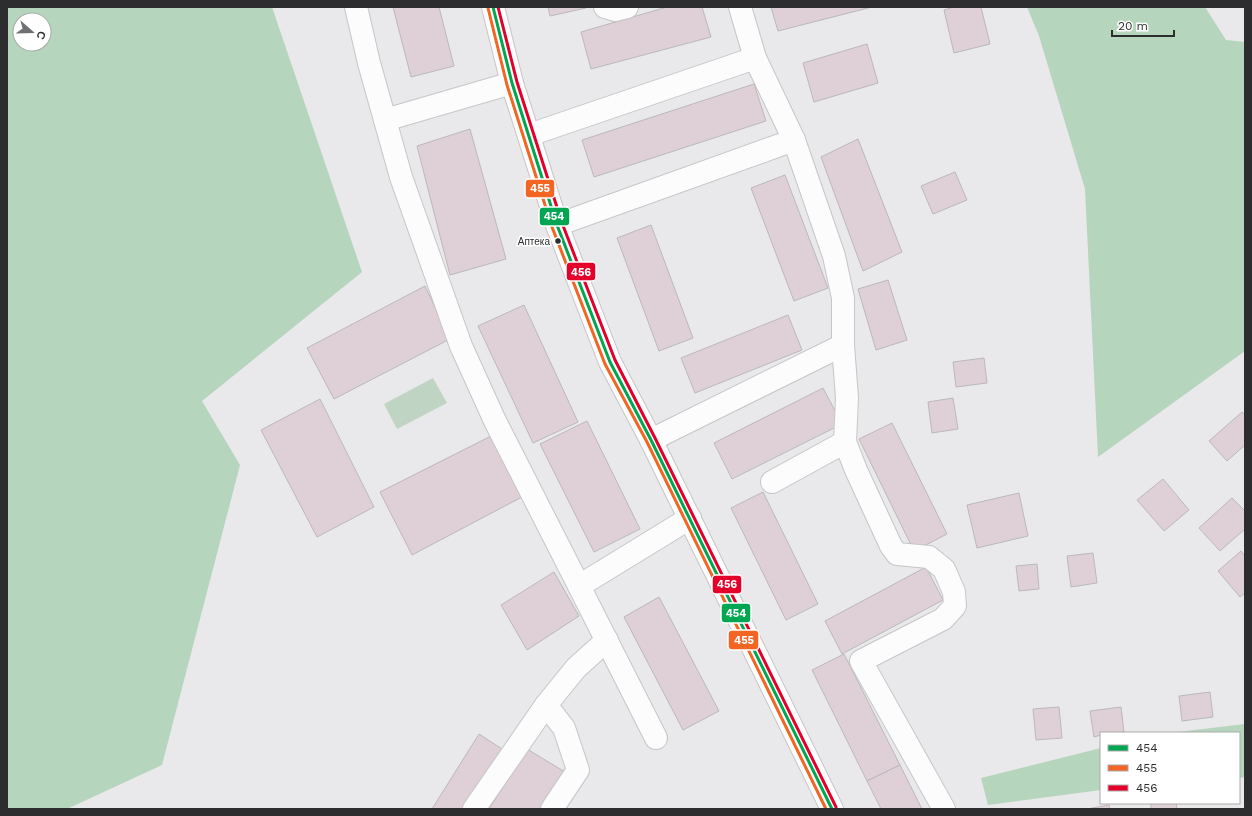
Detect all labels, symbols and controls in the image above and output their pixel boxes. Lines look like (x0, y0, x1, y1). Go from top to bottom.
north arrow (12, 12, 52, 52)
scale bar (1112, 12, 1174, 38)
text: 20 m (1118, 19, 1148, 33)
text: С (33, 29, 48, 41)
line badge: 455 (525, 179, 555, 198)
text: 455 (530, 182, 550, 195)
line badge: 454 (539, 207, 570, 226)
text: 454 (544, 210, 564, 223)
place label: Аптека (518, 236, 550, 247)
marker: Аптека (553, 236, 563, 246)
line badge: 456 (566, 262, 596, 281)
text: 456 (571, 266, 591, 279)
line badge: 456 (712, 575, 742, 594)
text: 456 (717, 578, 737, 591)
line badge: 454 (721, 603, 751, 623)
text: 454 (726, 607, 746, 620)
line badge: 455 (728, 630, 759, 650)
text: 455 (734, 634, 754, 647)
legend (1100, 732, 1240, 804)
text: 454 (1136, 741, 1158, 755)
text: 455 (1136, 761, 1157, 775)
text: 456 (1136, 781, 1158, 795)

